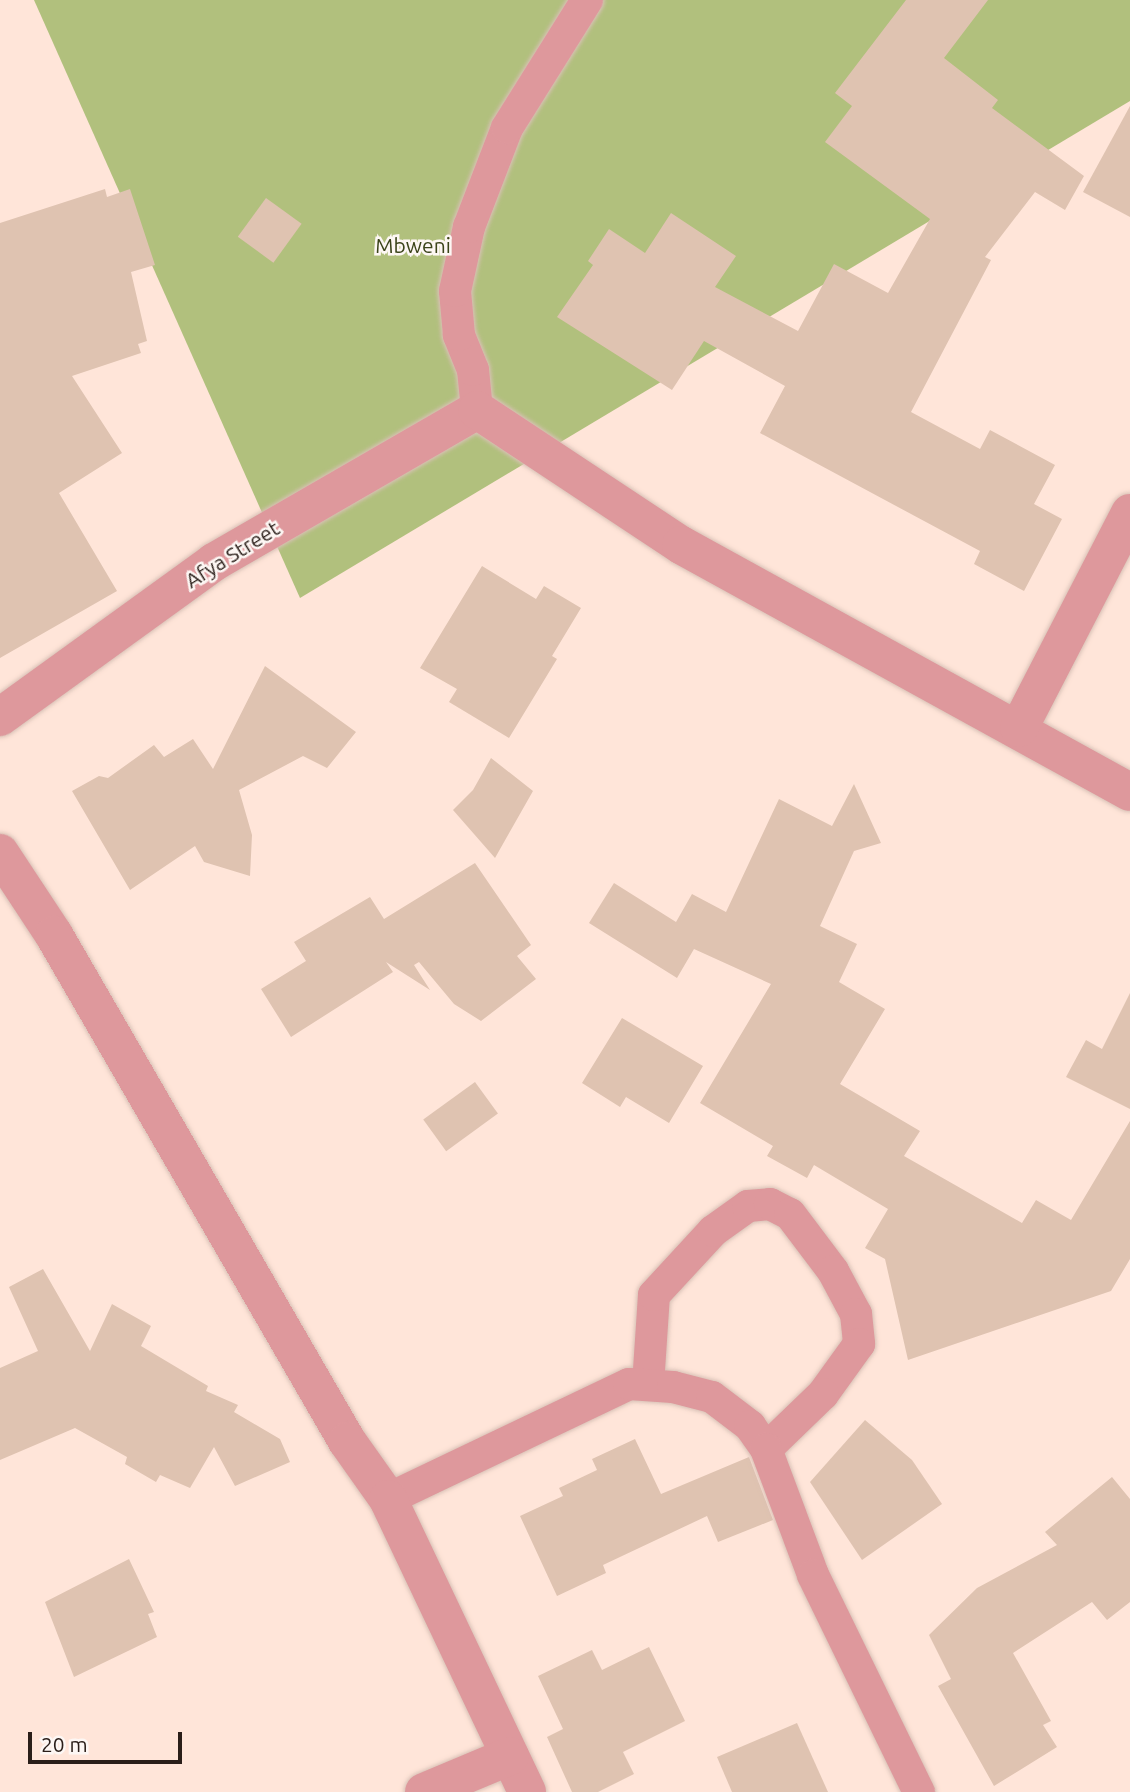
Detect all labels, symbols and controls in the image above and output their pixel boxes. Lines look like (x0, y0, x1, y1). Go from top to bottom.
park label: Mbweni (375, 232, 451, 258)
street label: Afya Street (180, 515, 284, 593)
scale bar (32, 1718, 186, 1762)
text: 20 m (41, 1732, 88, 1756)

